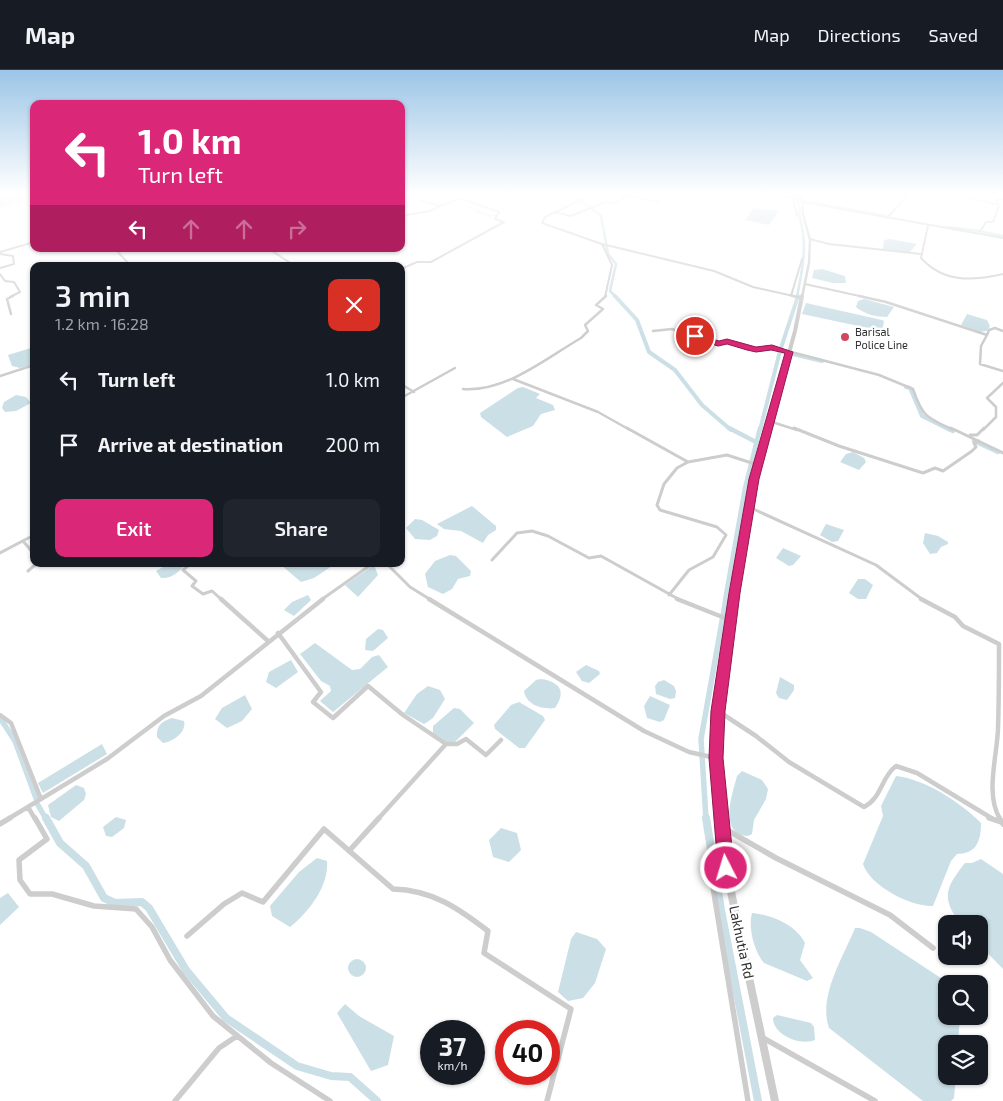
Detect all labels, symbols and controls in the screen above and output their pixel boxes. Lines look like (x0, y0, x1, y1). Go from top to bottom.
text: Map (25, 20, 75, 49)
text: Map (753, 24, 790, 46)
text: Directions (818, 24, 901, 46)
text: Saved (929, 24, 978, 46)
text: 1.0 km (138, 119, 242, 161)
icon: left (55, 120, 120, 185)
text: Turn left (138, 161, 223, 187)
icon: left (124, 215, 152, 243)
icon: ahead (177, 215, 205, 243)
icon: ahead (230, 215, 258, 243)
icon: right (283, 215, 311, 243)
text: 3 min (55, 277, 131, 313)
button: close (328, 279, 380, 331)
text: 1.2 km · 16:28 (55, 314, 149, 333)
pin (674, 315, 716, 357)
icon: arrive (681, 322, 709, 350)
place label: Barisal Police Line (855, 325, 908, 351)
marker: Barisal Police Line (839, 331, 851, 343)
icon: left (55, 366, 83, 394)
text: Turn left (98, 368, 175, 391)
text: 1.0 km (326, 368, 380, 391)
icon: arrive (55, 431, 83, 459)
text: Arrive at destination (98, 433, 283, 456)
text: 200 m (326, 433, 380, 456)
button: Exit (55, 499, 213, 557)
button: Share (223, 499, 380, 557)
position arrow (699, 841, 751, 893)
street label: Lakhutia Rd (726, 904, 758, 980)
map controls (938, 915, 988, 1085)
button: sound (938, 915, 988, 965)
button: search (938, 975, 988, 1025)
speed limit sign: 40 (495, 1020, 560, 1085)
text: 37 (439, 1031, 466, 1061)
button: layers (938, 1035, 988, 1085)
text: km/h (438, 1058, 467, 1072)

